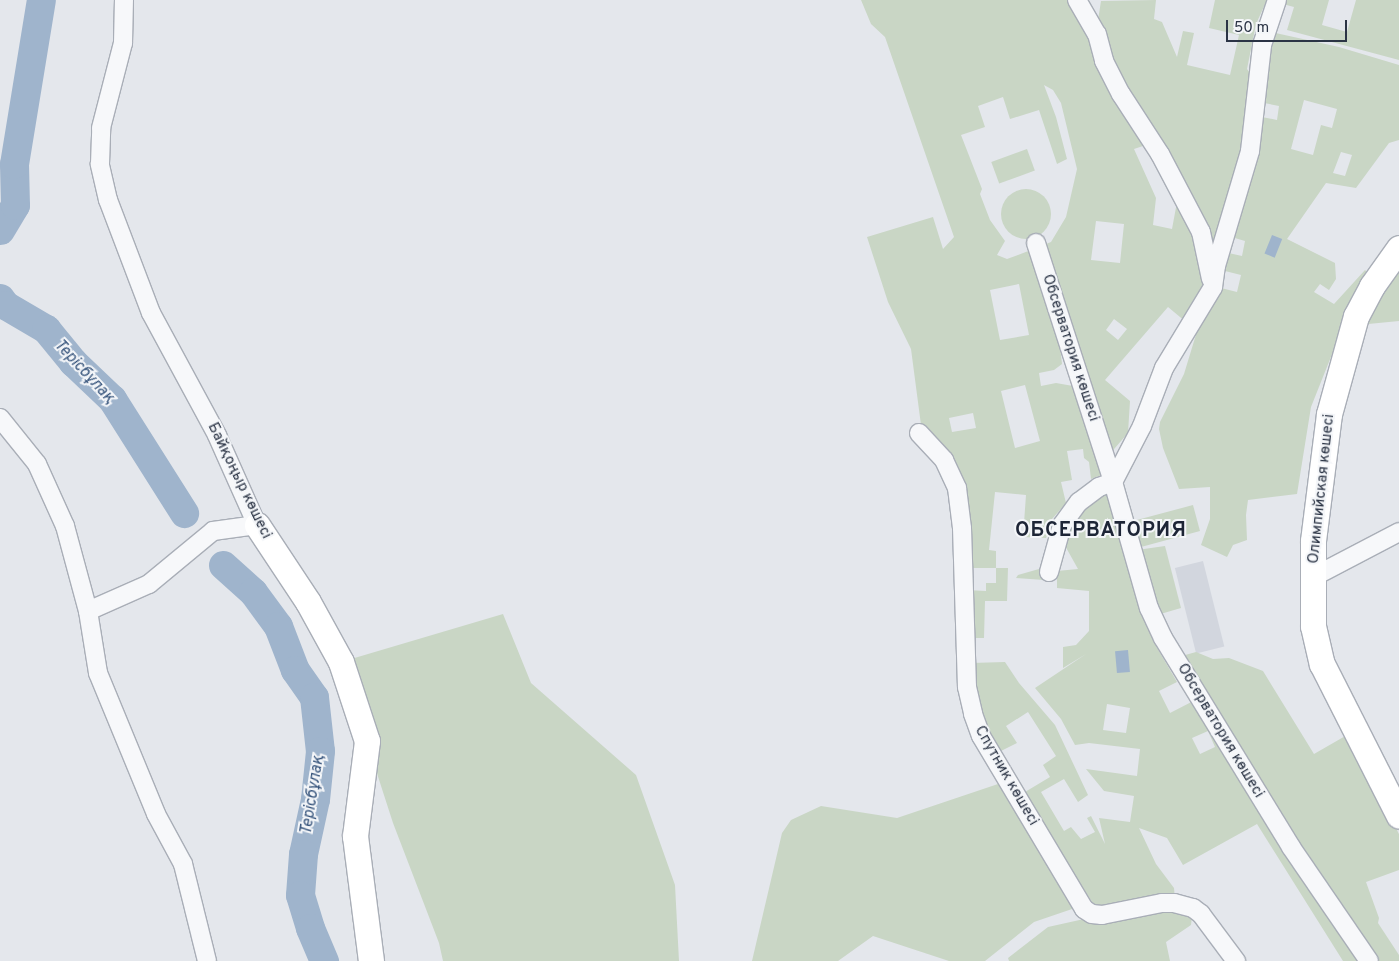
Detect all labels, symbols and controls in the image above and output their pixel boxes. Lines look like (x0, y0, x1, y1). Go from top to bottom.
scale bar (1229, 10, 1350, 42)
text: 50 m (1234, 19, 1269, 38)
street label: Обсерватория көшесі (1038, 272, 1102, 424)
water label: Терісбұлақ (49, 336, 119, 408)
street label: Олимпийская көшесі (1305, 413, 1339, 565)
street label: Байқоңыр көшесі (203, 420, 275, 542)
district label: ОБСЕРВАТОРИЯ (1014, 519, 1188, 543)
street label: Обсерватория көшесі (1173, 661, 1267, 801)
street label: Спутник көшесі (970, 723, 1042, 829)
water label: Терісбұлақ (297, 754, 329, 836)

